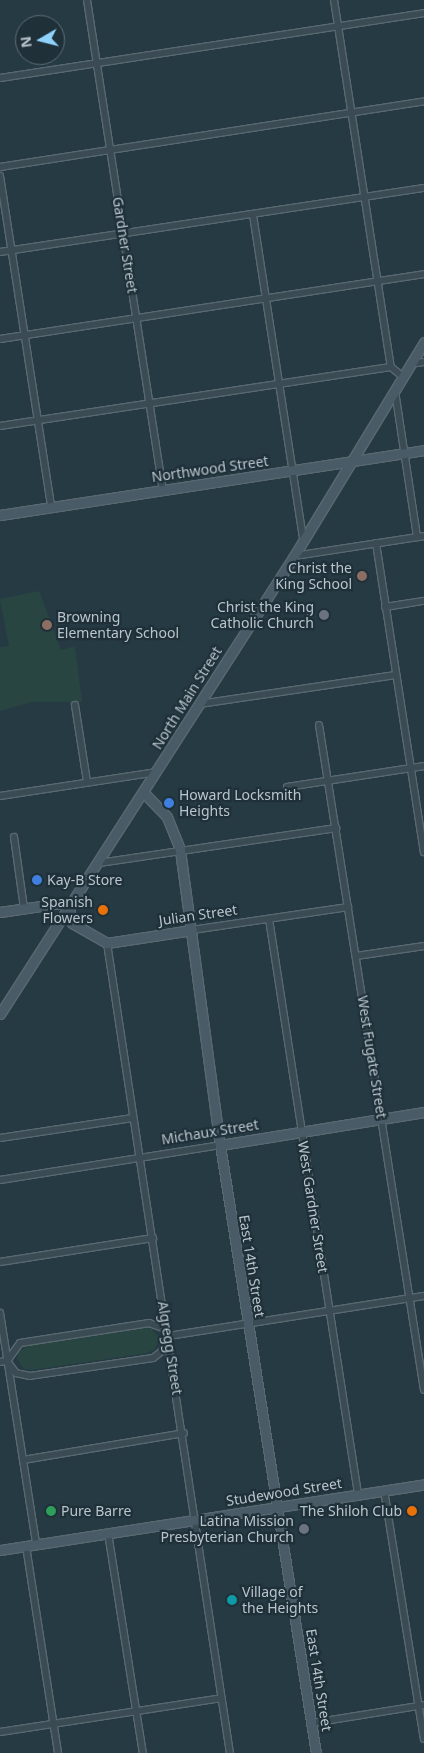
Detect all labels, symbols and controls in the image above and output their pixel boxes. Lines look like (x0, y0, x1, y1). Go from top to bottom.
north arrow (15, 15, 65, 65)
text: N (15, 35, 36, 49)
street label: Gardner Street (109, 196, 141, 294)
street label: Northwood Street (150, 452, 270, 486)
place label: Christ the King School (275, 560, 352, 592)
marker: Christ the King School (356, 570, 368, 582)
place label: Christ the King Catholic Church (211, 599, 314, 632)
place label: Browning Elementary School (57, 609, 179, 642)
marker: Christ the King Catholic Church (318, 609, 330, 621)
marker: Browning Elementary School (41, 619, 53, 631)
street label: North Main Street (149, 644, 225, 752)
place label: Howard Locksmith Heights (179, 787, 301, 820)
marker: Howard Locksmith Heights (163, 797, 175, 809)
place label: Kay-B Store (47, 872, 123, 888)
marker: Kay-B Store (31, 874, 43, 886)
place label: Spanish Flowers (41, 894, 93, 926)
street label: Julian Street (158, 901, 238, 929)
marker: Spanish Flowers (97, 904, 109, 916)
street label: West Fugate Street (354, 994, 390, 1120)
street label: Michaux Street (160, 1116, 260, 1148)
street label: West Gardner Street (294, 1140, 332, 1274)
street label: East 14th Street (236, 1214, 268, 1318)
street label: Algregg Street (154, 1300, 186, 1396)
street label: Studewood Street (225, 1475, 343, 1509)
place label: Pure Barre (61, 1503, 131, 1519)
place label: The Shiloh Club (300, 1503, 402, 1519)
marker: Pure Barre (45, 1505, 57, 1517)
marker: The Shiloh Club (406, 1505, 418, 1517)
place label: Latina Mission Presbyterian Church (160, 1513, 294, 1545)
marker: Latina Mission Presbyterian Church (298, 1523, 310, 1535)
place label: Village of the Heights (242, 1584, 318, 1616)
marker: Village of the Heights (226, 1594, 238, 1606)
street label: East 14th Street (303, 1628, 335, 1732)

